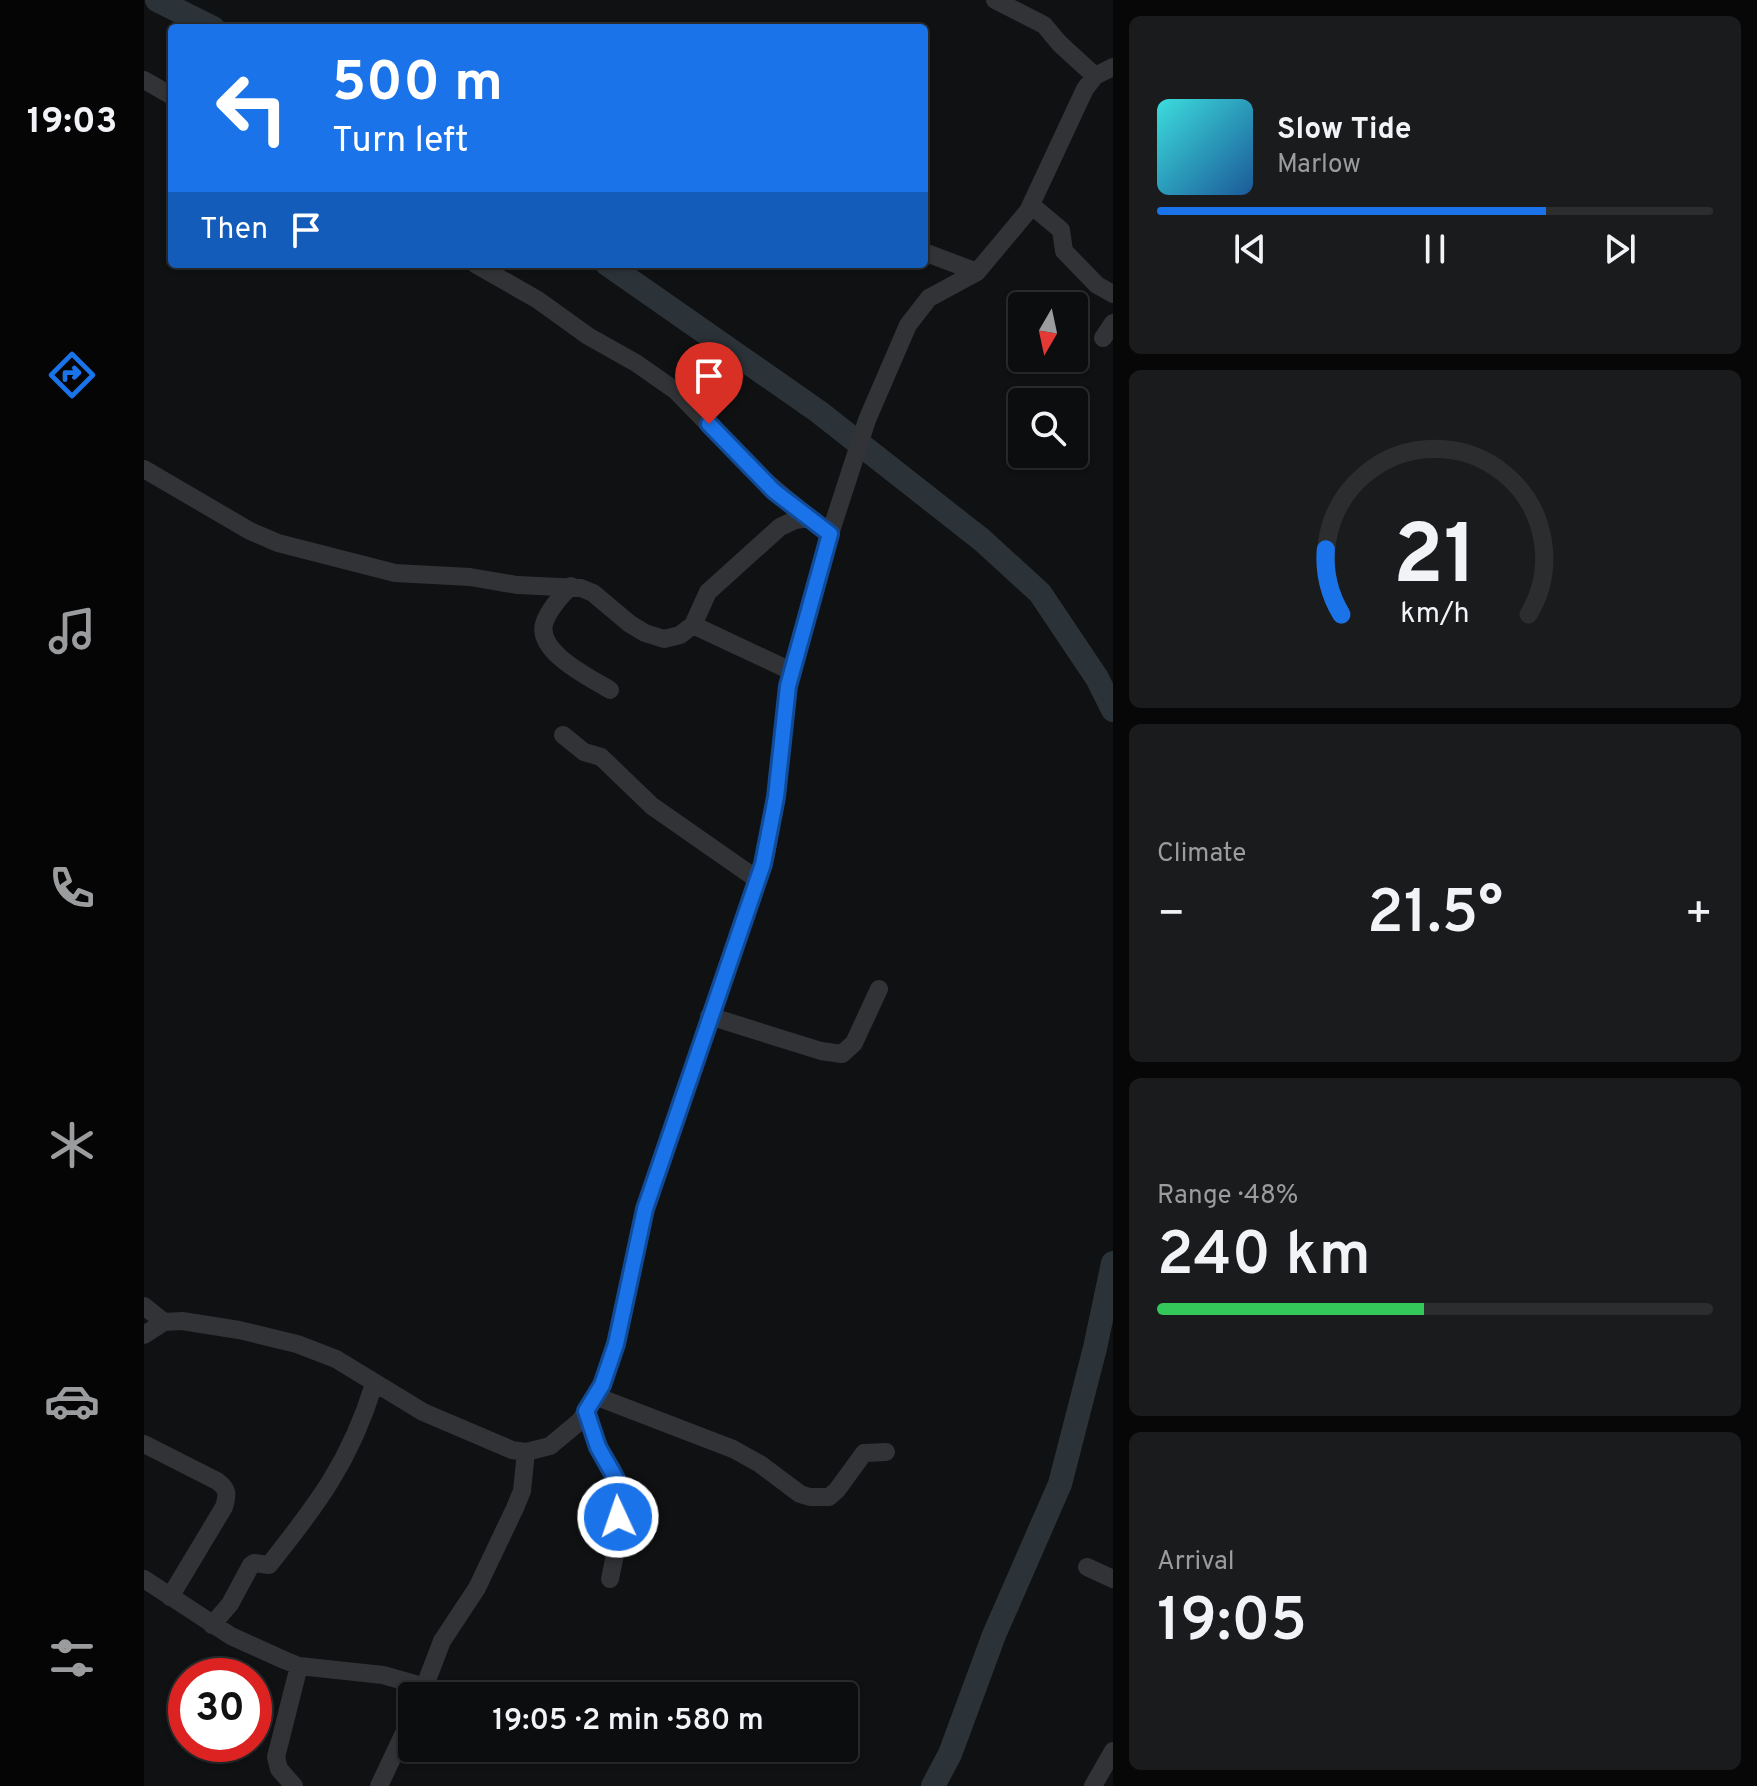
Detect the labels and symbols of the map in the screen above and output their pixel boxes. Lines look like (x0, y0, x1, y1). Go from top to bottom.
north arrow (1008, 292, 1088, 372)
pin (675, 342, 743, 424)
position arrow (576, 1475, 660, 1559)
speed limit sign: 30 (168, 1658, 272, 1762)

